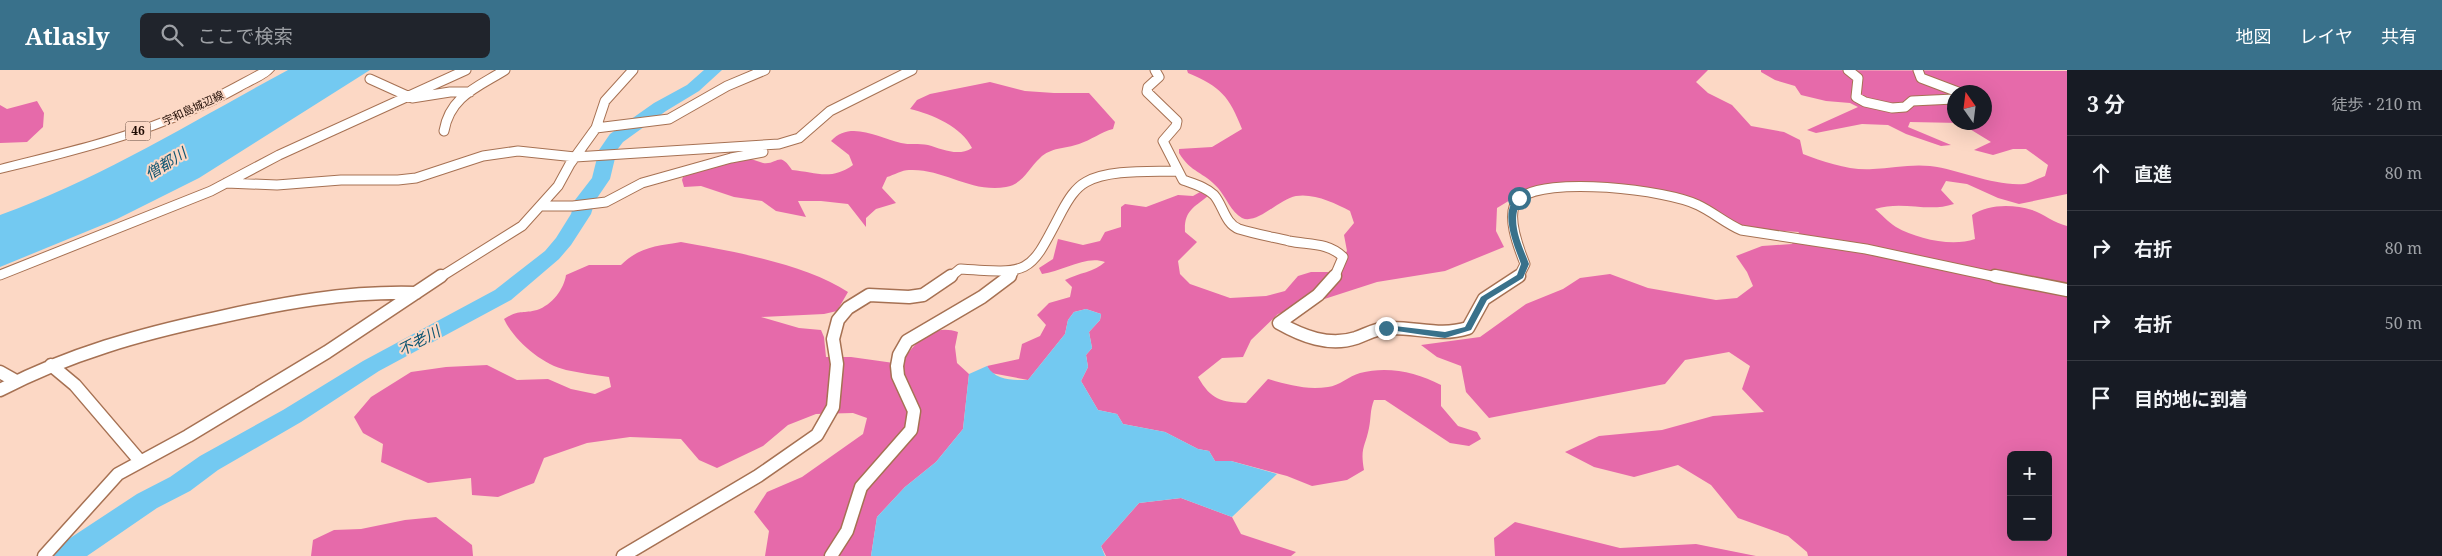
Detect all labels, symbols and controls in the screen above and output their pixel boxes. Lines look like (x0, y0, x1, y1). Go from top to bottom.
search box (140, 13, 490, 58)
text: Atlasly (25, 19, 110, 52)
icon: search (158, 21, 186, 49)
text: ここで検索 (198, 23, 293, 49)
text: 地図 (2236, 24, 2272, 48)
text: レイヤ (2300, 24, 2353, 48)
text: 共有 (2381, 24, 2417, 48)
north arrow (1947, 85, 1992, 130)
street label: 宇和島城辺線 (160, 87, 226, 128)
text: 3 分 (2087, 90, 2125, 118)
text: 徒歩 · 210 m (2332, 93, 2422, 115)
road number: 46 (126, 121, 150, 140)
water label: 僧都川 (141, 142, 192, 184)
icon: ahead (2087, 159, 2115, 187)
text: 直進 (2134, 161, 2172, 187)
text: 80 m (2385, 162, 2422, 184)
route start (1508, 187, 1531, 210)
icon: right (2087, 234, 2115, 262)
text: 右折 (2134, 236, 2172, 262)
text: 80 m (2385, 237, 2422, 259)
icon: right (2087, 309, 2115, 337)
text: 右折 (2134, 311, 2172, 337)
text: 50 m (2385, 312, 2422, 334)
route end (1375, 317, 1398, 340)
water label: 不老川 (394, 320, 445, 360)
icon: arrive (2087, 384, 2115, 412)
text: 目的地に到着 (2134, 386, 2248, 412)
map controls (2007, 451, 2052, 541)
button: + (2007, 451, 2052, 496)
button: − (2007, 496, 2052, 541)

